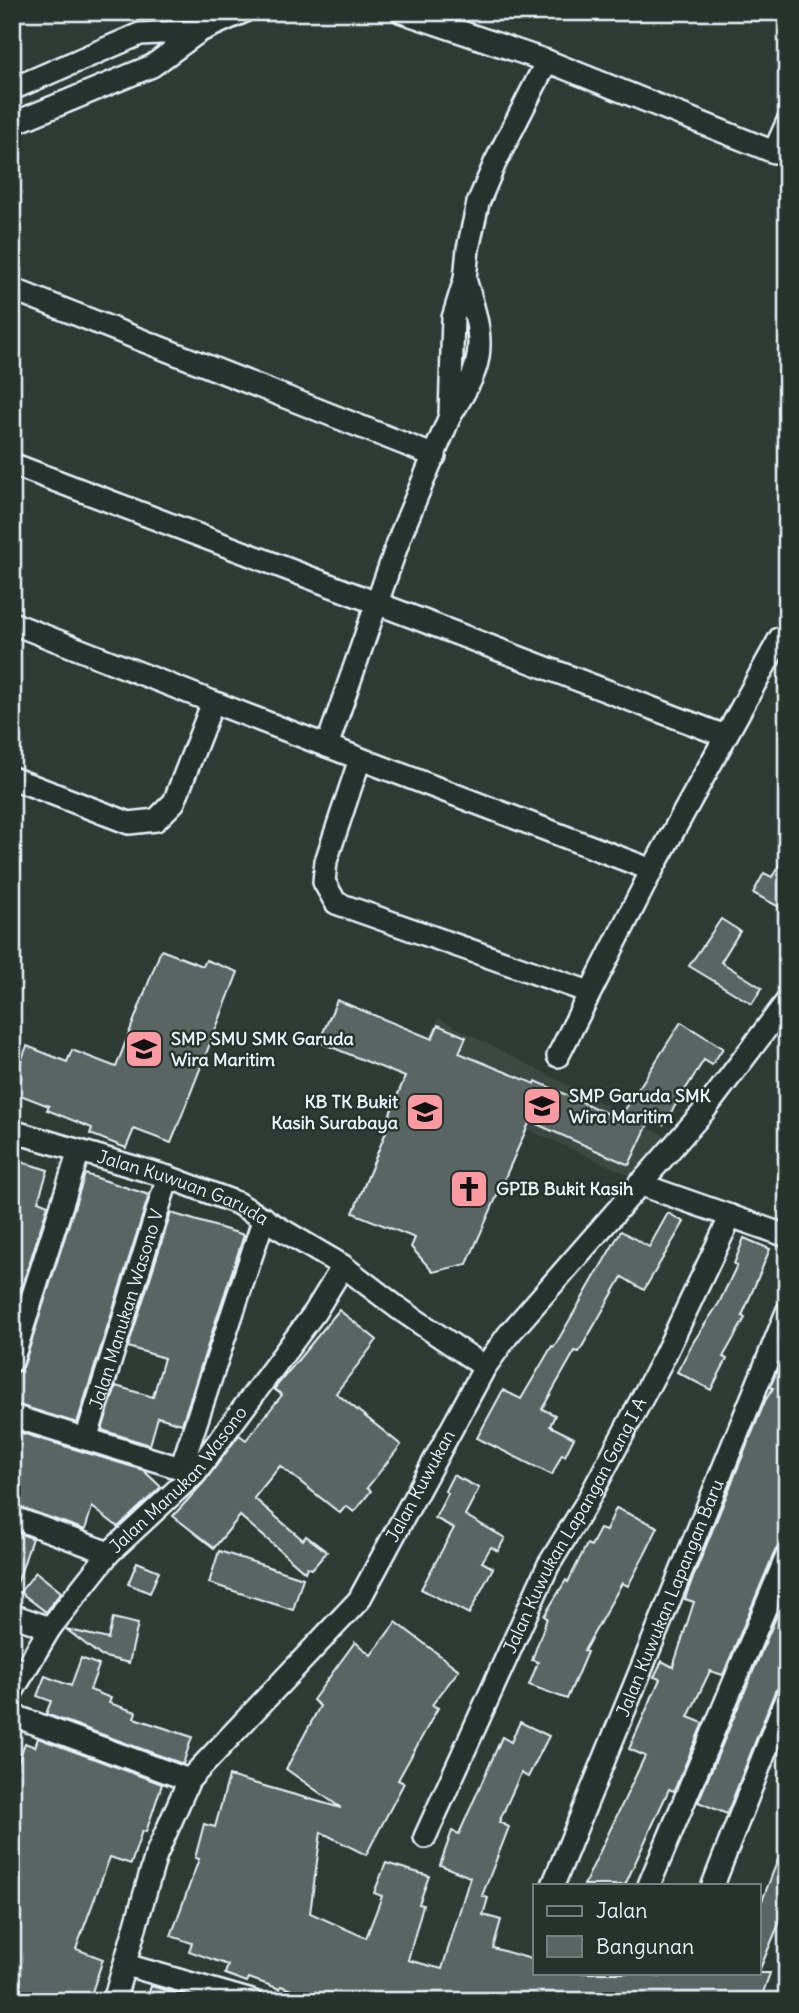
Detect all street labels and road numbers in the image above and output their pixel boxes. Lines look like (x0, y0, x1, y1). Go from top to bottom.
street label: Jalan Kuwuan Garuda (94, 1145, 273, 1230)
street label: Jalan Manukan Wasono V (84, 1206, 168, 1412)
street label: Jalan Kuwukan Lapangan Gang I A (498, 1393, 651, 1657)
street label: Jalan Manukan Wasono (104, 1401, 252, 1558)
street label: Jalan Kuwukan (380, 1426, 460, 1546)
street label: Jalan Kuwukan Lapangan Baru (611, 1476, 729, 1720)

